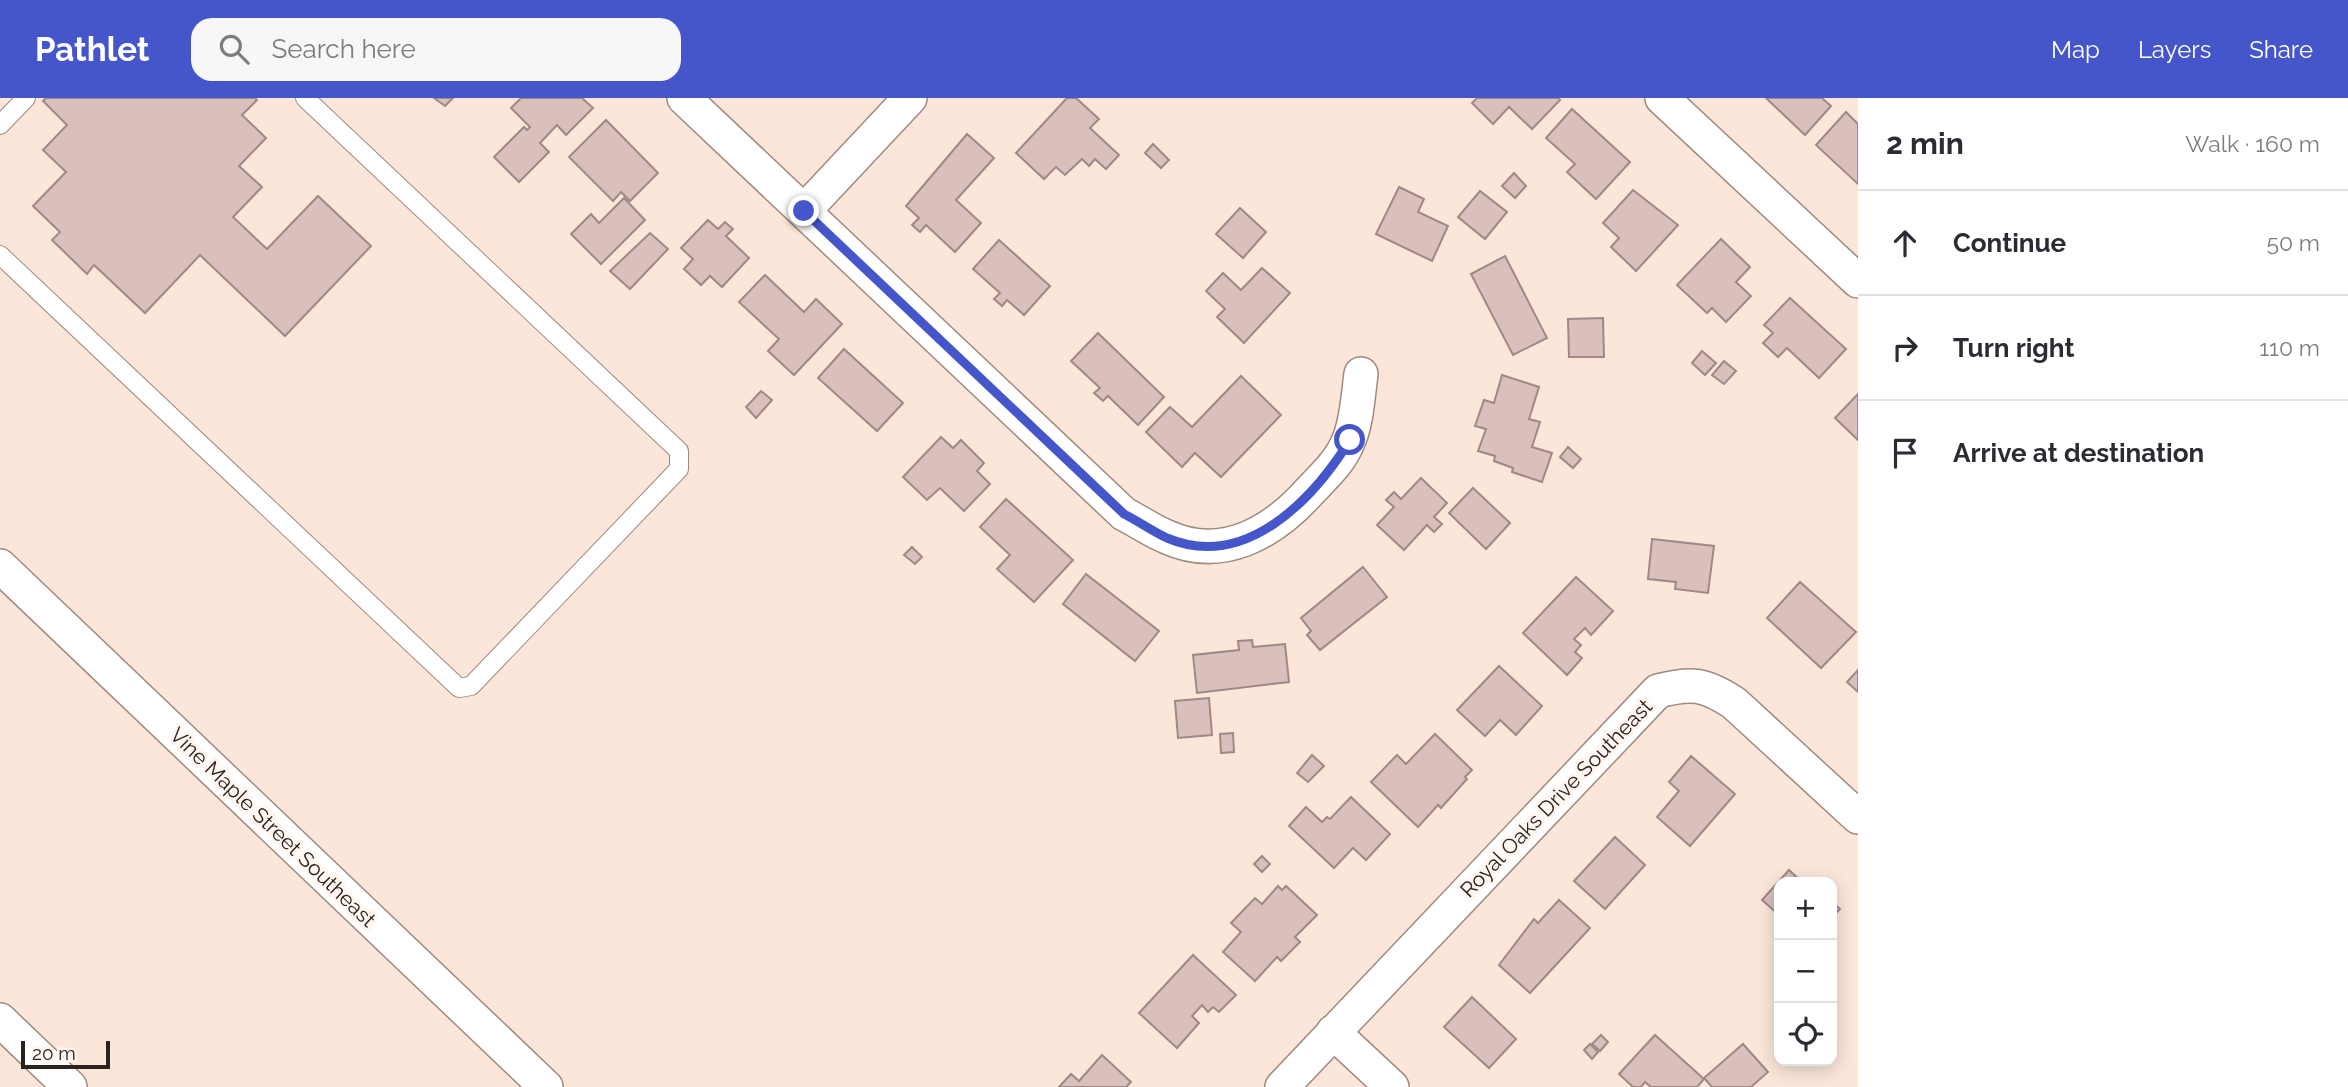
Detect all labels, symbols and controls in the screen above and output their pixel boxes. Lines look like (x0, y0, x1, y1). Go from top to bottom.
search box (191, 18, 681, 81)
text: Pathlet (35, 30, 149, 69)
icon: search (215, 30, 253, 68)
text: Search here (271, 34, 416, 64)
text: Map (2051, 35, 2100, 64)
text: Layers (2138, 35, 2211, 64)
text: Share (2249, 35, 2313, 64)
text: 2 min (1886, 126, 1964, 161)
text: Walk · 160 m (2185, 130, 2320, 157)
route end (788, 195, 819, 226)
icon: ahead (1886, 224, 1924, 262)
text: Continue (1953, 228, 2066, 258)
text: 50 m (2266, 229, 2320, 256)
icon: right (1886, 329, 1924, 367)
text: Turn right (1953, 333, 2074, 363)
text: 110 m (2259, 334, 2320, 361)
route start (1334, 424, 1365, 455)
icon: arrive (1886, 434, 1924, 472)
text: Arrive at destination (1953, 438, 2204, 468)
street label: Royal Oaks Drive Southeast (1455, 694, 1657, 902)
street label: Vine Maple Street Southeast (165, 722, 381, 932)
map controls (1774, 877, 1837, 1066)
button: + (1774, 877, 1837, 940)
button: − (1774, 940, 1837, 1003)
button: locate (1774, 1003, 1837, 1066)
scale bar (21, 1038, 110, 1070)
text: 20 m (32, 1042, 76, 1064)

